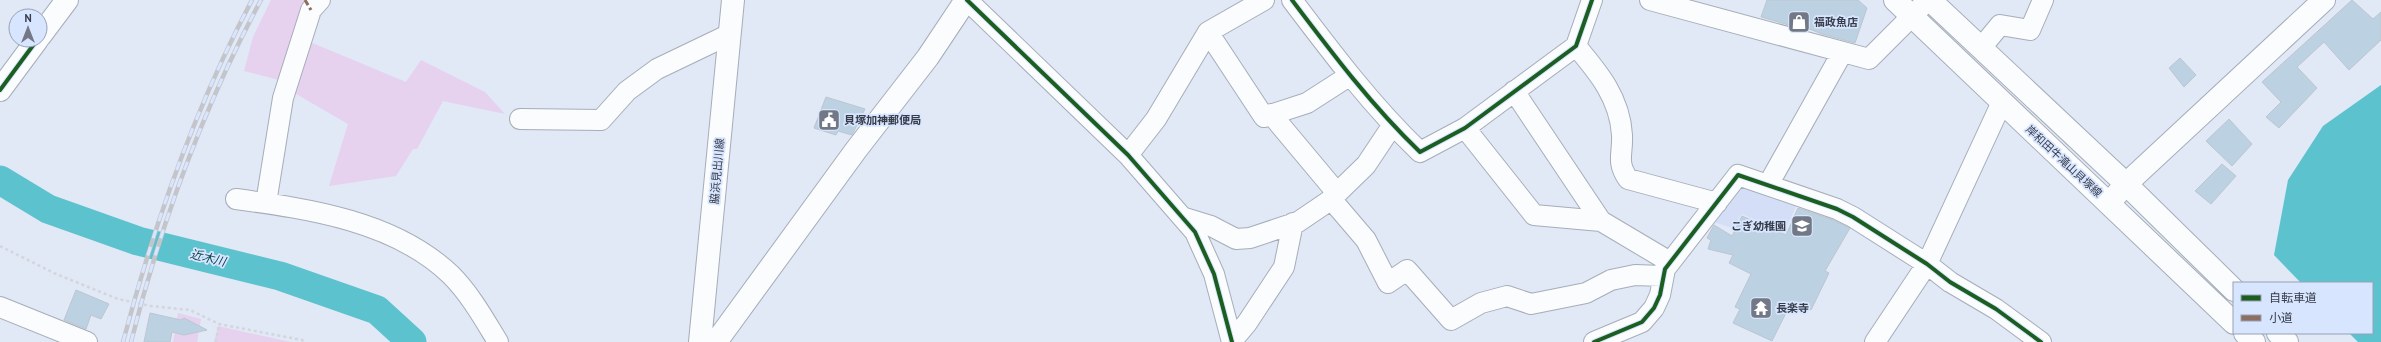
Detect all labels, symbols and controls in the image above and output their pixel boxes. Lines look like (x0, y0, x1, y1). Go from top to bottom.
north arrow (8, 8, 48, 48)
shop icon: 福政魚店 (1786, 9, 1812, 35)
text: N (24, 11, 32, 25)
place label: 福政魚店 (1814, 15, 1858, 29)
public building icon: 貝塚加神郵便局 (816, 107, 842, 133)
place label: 貝塚加神郵便局 (844, 113, 921, 127)
street label: 岸和田牛滝山貝塚線 (2023, 122, 2105, 200)
street label: 脇浜見出川線 (707, 138, 727, 204)
school or university icon: こぎ幼稚園 (1789, 213, 1815, 239)
place label: こぎ幼稚園 (1731, 219, 1786, 233)
water label: 近木川 (189, 246, 229, 270)
legend (2233, 282, 2373, 334)
text: 自転車道 (2269, 290, 2317, 305)
temple icon: 長楽寺 (1748, 295, 1774, 321)
place label: 長楽寺 (1776, 301, 1809, 315)
text: 小道 (2269, 310, 2293, 325)

